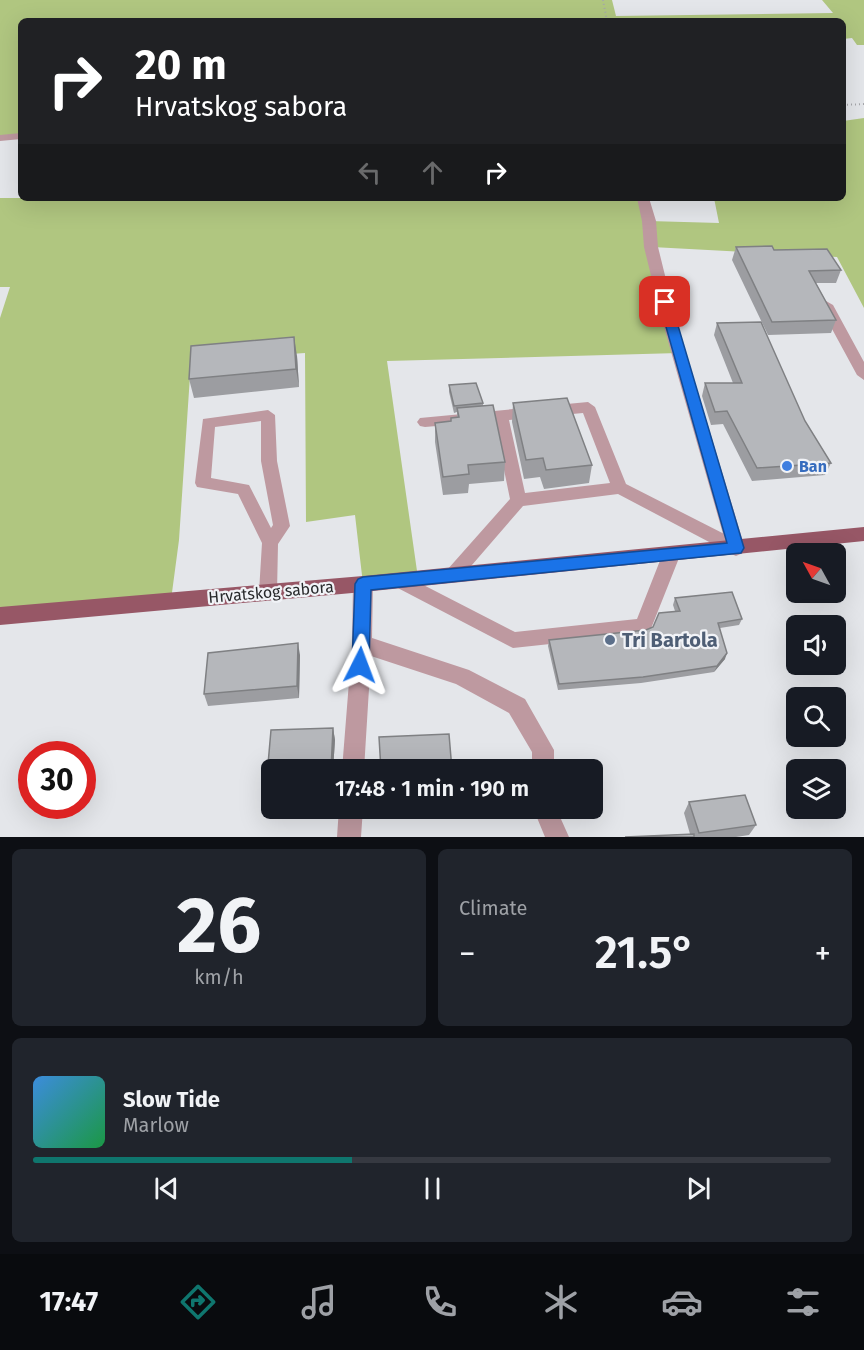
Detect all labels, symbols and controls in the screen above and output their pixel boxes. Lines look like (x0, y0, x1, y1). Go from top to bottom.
text: 20 m (135, 40, 227, 90)
icon: right (36, 42, 114, 120)
text: Hrvatskog sabora (135, 91, 347, 123)
icon: left (353, 156, 386, 189)
icon: ahead (416, 156, 449, 189)
icon: right (479, 156, 512, 189)
pin (639, 276, 690, 327)
icon: arrive (648, 285, 681, 318)
place label: Ban (799, 457, 827, 476)
marker: Ban (780, 459, 794, 473)
north arrow (786, 543, 846, 603)
map controls (786, 543, 846, 819)
street label: Hrvatskog sabora (208, 577, 334, 607)
button: sound (786, 615, 846, 675)
place label: Tri Bartola (622, 628, 718, 652)
position arrow (328, 633, 392, 697)
marker: Tri Bartola (603, 633, 617, 647)
button: search (786, 687, 846, 747)
speed limit sign: 30 (18, 741, 96, 819)
button: layers (786, 759, 846, 819)
text: 17:48 · 1 min · 190 m (335, 775, 529, 802)
text: 26 (177, 879, 261, 973)
text: Climate (459, 896, 527, 920)
text: 21.5° (595, 926, 695, 980)
text: − (459, 934, 476, 974)
text: + (815, 934, 831, 974)
text: km/h (194, 965, 244, 989)
text: Slow Tide (123, 1086, 220, 1113)
text: Marlow (123, 1113, 189, 1137)
icon: previous (150, 1172, 183, 1205)
icon: pause (416, 1172, 449, 1205)
icon: next (682, 1172, 715, 1205)
icon: directions (177, 1281, 219, 1323)
icon: music (298, 1281, 340, 1323)
icon: phone (419, 1281, 461, 1323)
icon: climate (540, 1281, 582, 1323)
icon: car (661, 1281, 703, 1323)
icon: filters (782, 1281, 824, 1323)
text: 17:47 (40, 1286, 98, 1318)

